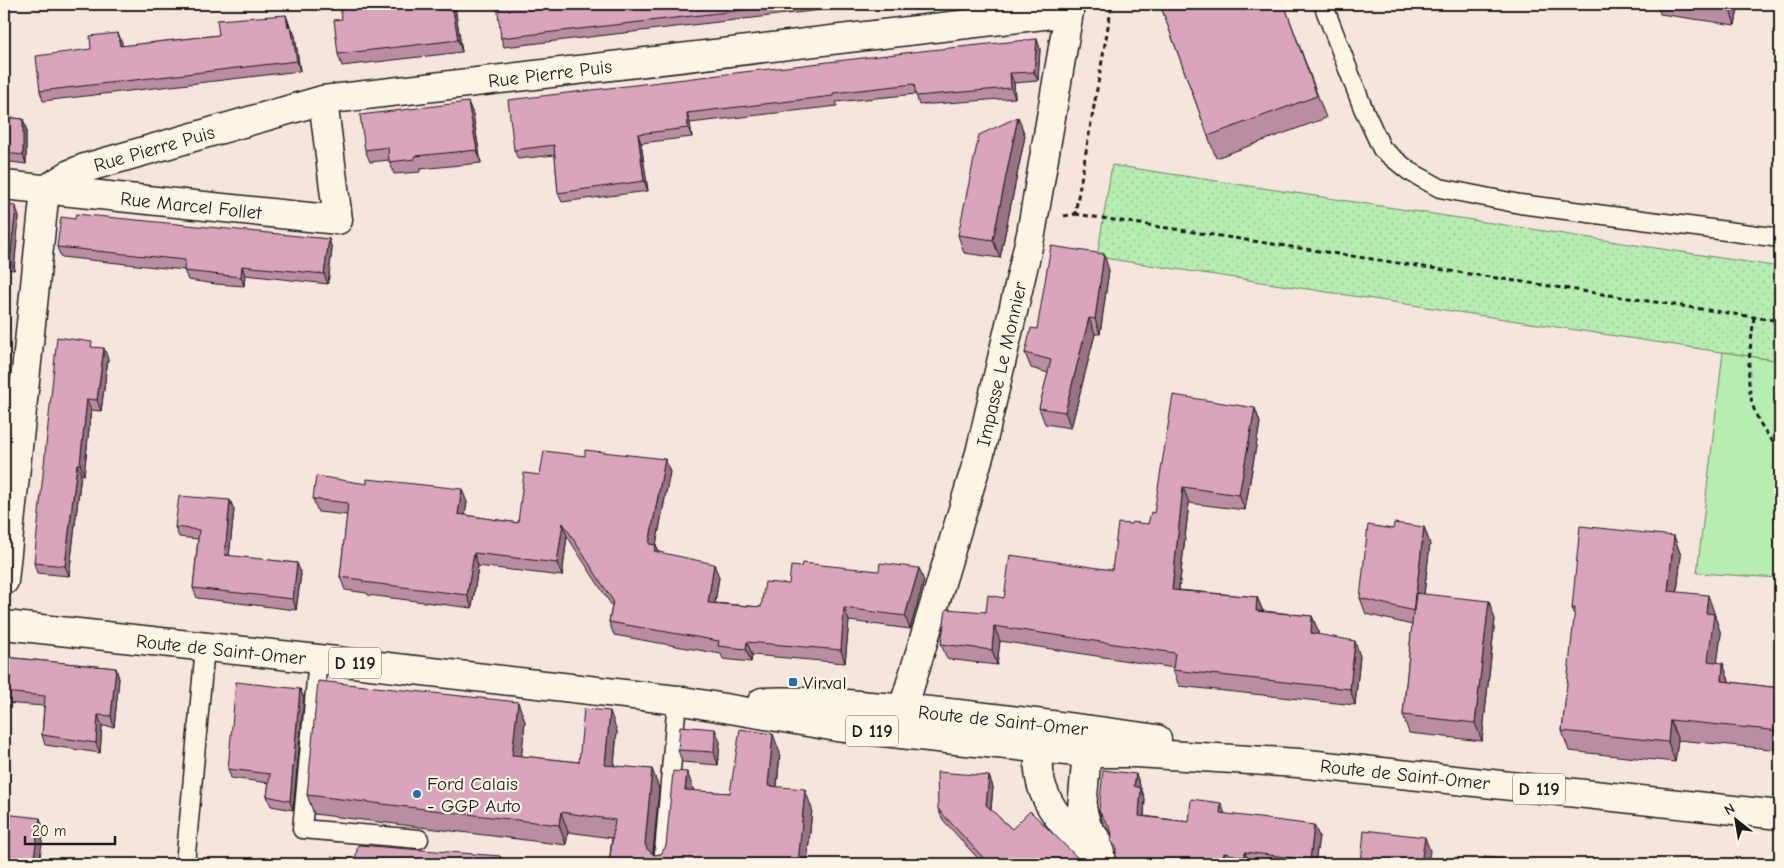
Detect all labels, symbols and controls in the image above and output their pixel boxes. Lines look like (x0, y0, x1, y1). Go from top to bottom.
street label: Rue Pierre Puis (487, 55, 613, 92)
street label: Rue Pierre Puis (91, 121, 217, 177)
street label: Rue Marcel Follet (119, 188, 263, 224)
street label: Impasse Le Monnier (972, 279, 1032, 449)
street label: Route de Saint-Omer (135, 630, 307, 670)
road number: D 119 (329, 648, 381, 678)
place label: Virval (803, 672, 847, 694)
marker: Virval (787, 676, 799, 688)
street label: Route de Saint-Omer (917, 701, 1089, 741)
road number: D 119 (846, 716, 898, 746)
street label: Route de Saint-Omer (1319, 755, 1491, 795)
place label: Ford Calais - GGP Auto (427, 773, 521, 817)
road number: D 119 (1513, 774, 1565, 804)
marker: Ford Calais - GGP Auto (411, 788, 423, 800)
north arrow (1712, 796, 1762, 846)
text: N (1721, 800, 1738, 819)
scale bar (25, 813, 115, 845)
text: 20 m (32, 822, 66, 840)

